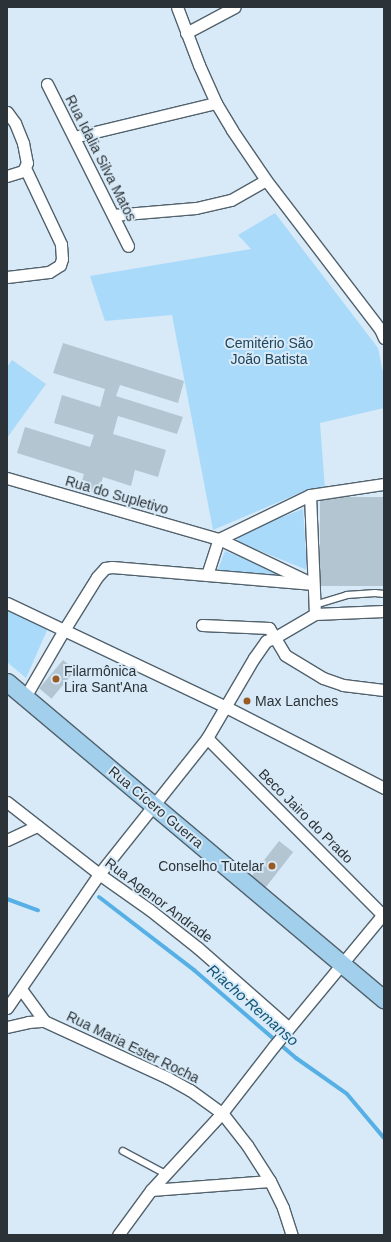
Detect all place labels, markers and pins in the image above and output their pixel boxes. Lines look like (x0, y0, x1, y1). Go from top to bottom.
place label: Filarmônica Lira Sant'Ana (64, 663, 148, 696)
marker: Filarmônica Lira Sant'Ana (51, 674, 61, 684)
place label: Max Lanches (255, 693, 338, 709)
marker: Max Lanches (242, 696, 252, 706)
place label: Conselho Tutelar (158, 858, 264, 874)
marker: Conselho Tutelar (267, 861, 277, 871)

